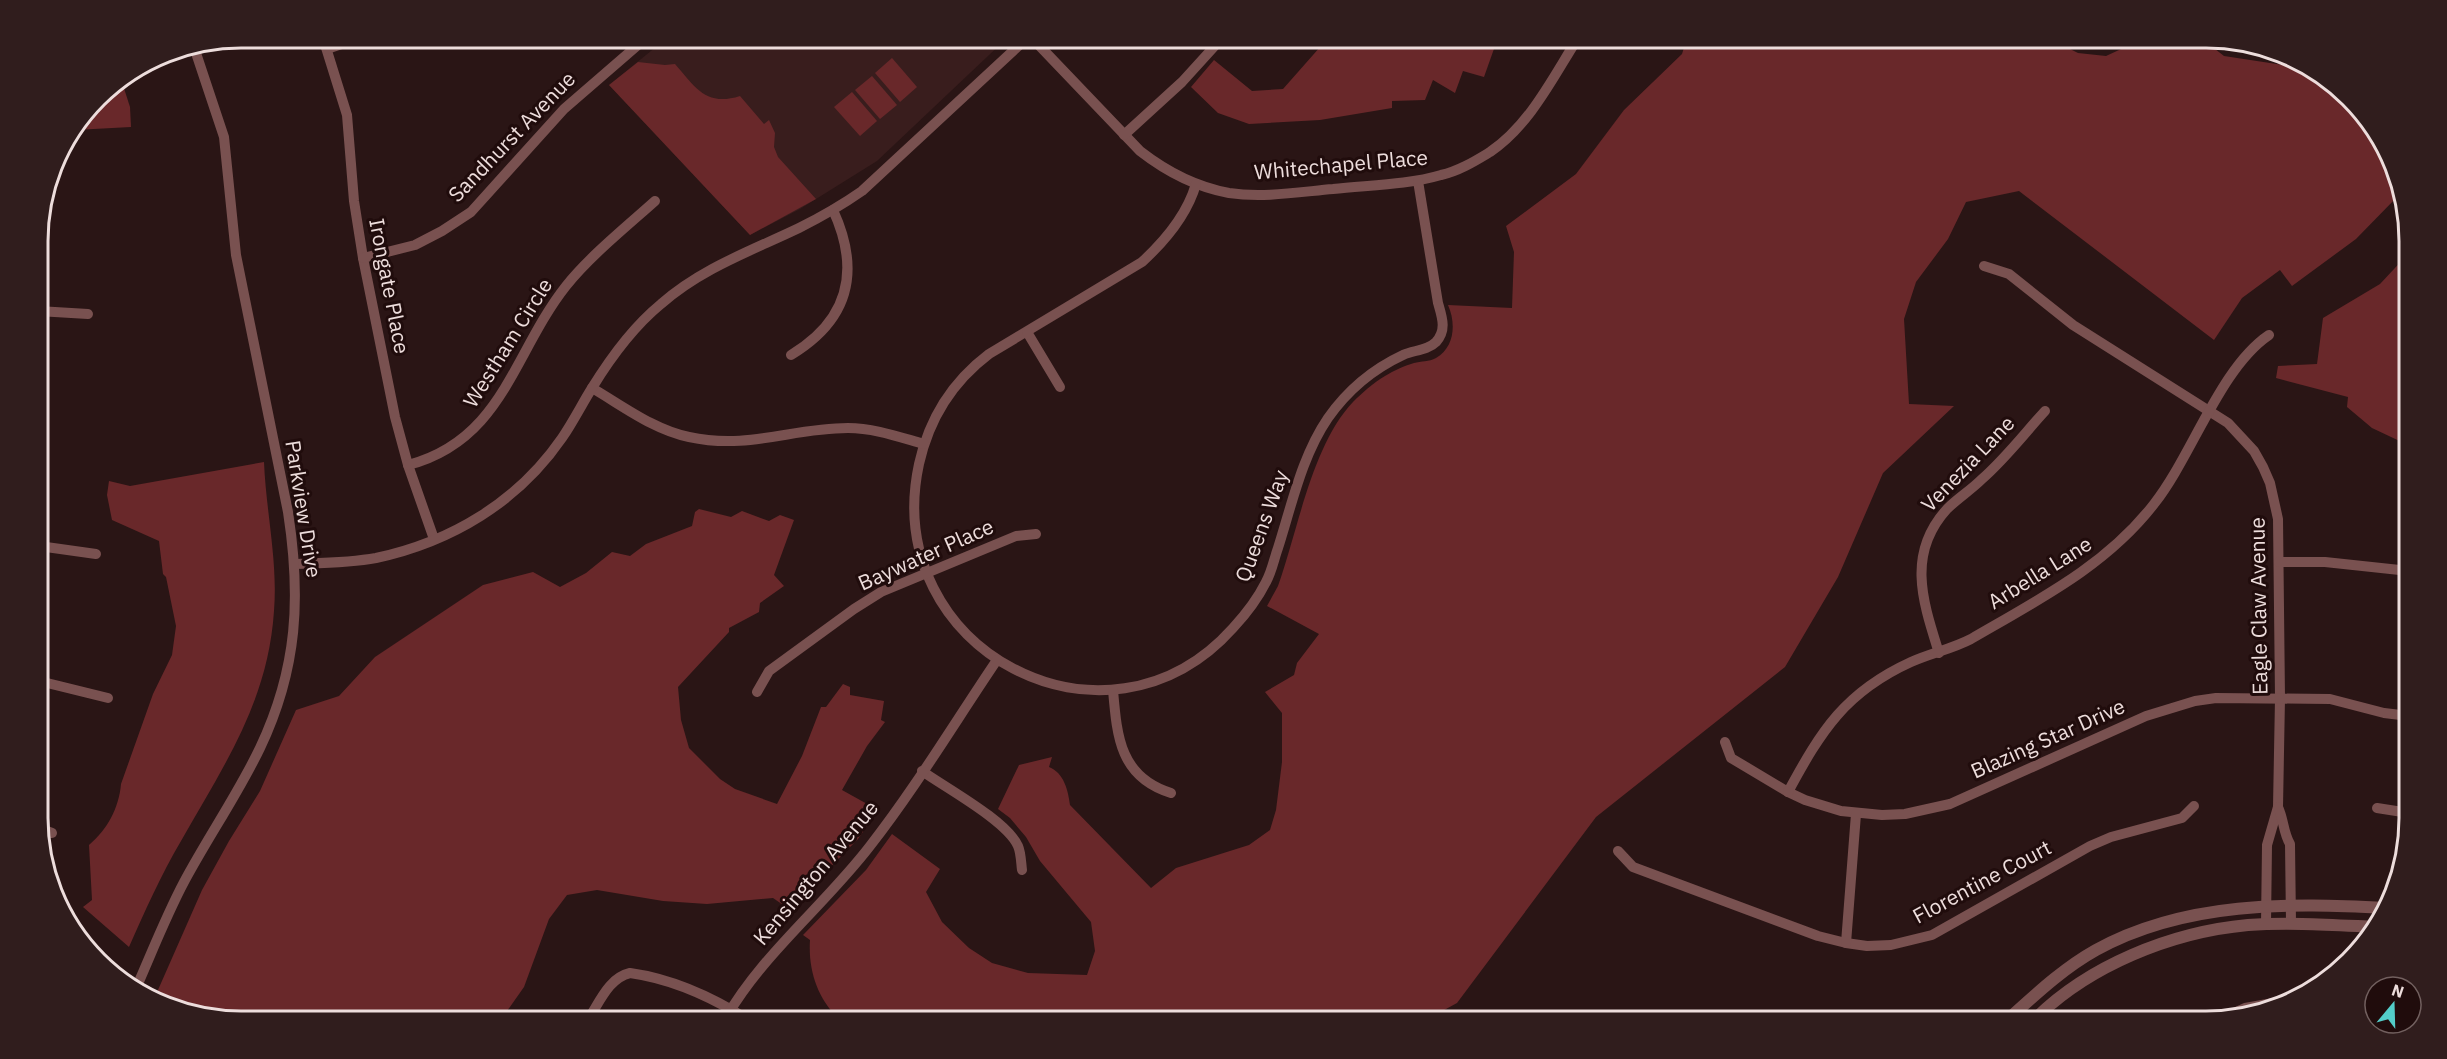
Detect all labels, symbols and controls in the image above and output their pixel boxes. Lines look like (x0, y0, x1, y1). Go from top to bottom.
street label: Sandhurst Avenue (442, 65, 581, 208)
street label: Whitechapel Place (1253, 142, 1429, 186)
street label: Irongate Place (363, 216, 417, 356)
street label: Westham Circle (456, 273, 558, 412)
street label: Venezia Lane (1914, 409, 2020, 517)
street label: Parkview Drive (279, 438, 329, 580)
street label: Queens Way (1228, 465, 1294, 585)
street label: Baywater Place (853, 512, 998, 596)
street label: Eagle Claw Avenue (2242, 517, 2274, 695)
street label: Arbella Lane (1982, 529, 2097, 615)
street label: Blazing Star Drive (1966, 692, 2129, 785)
street label: Kensington Avenue (746, 794, 884, 951)
street label: Florentine Court (1907, 833, 2056, 929)
north arrow (2363, 975, 2423, 1035)
text: N (2389, 979, 2407, 1002)

